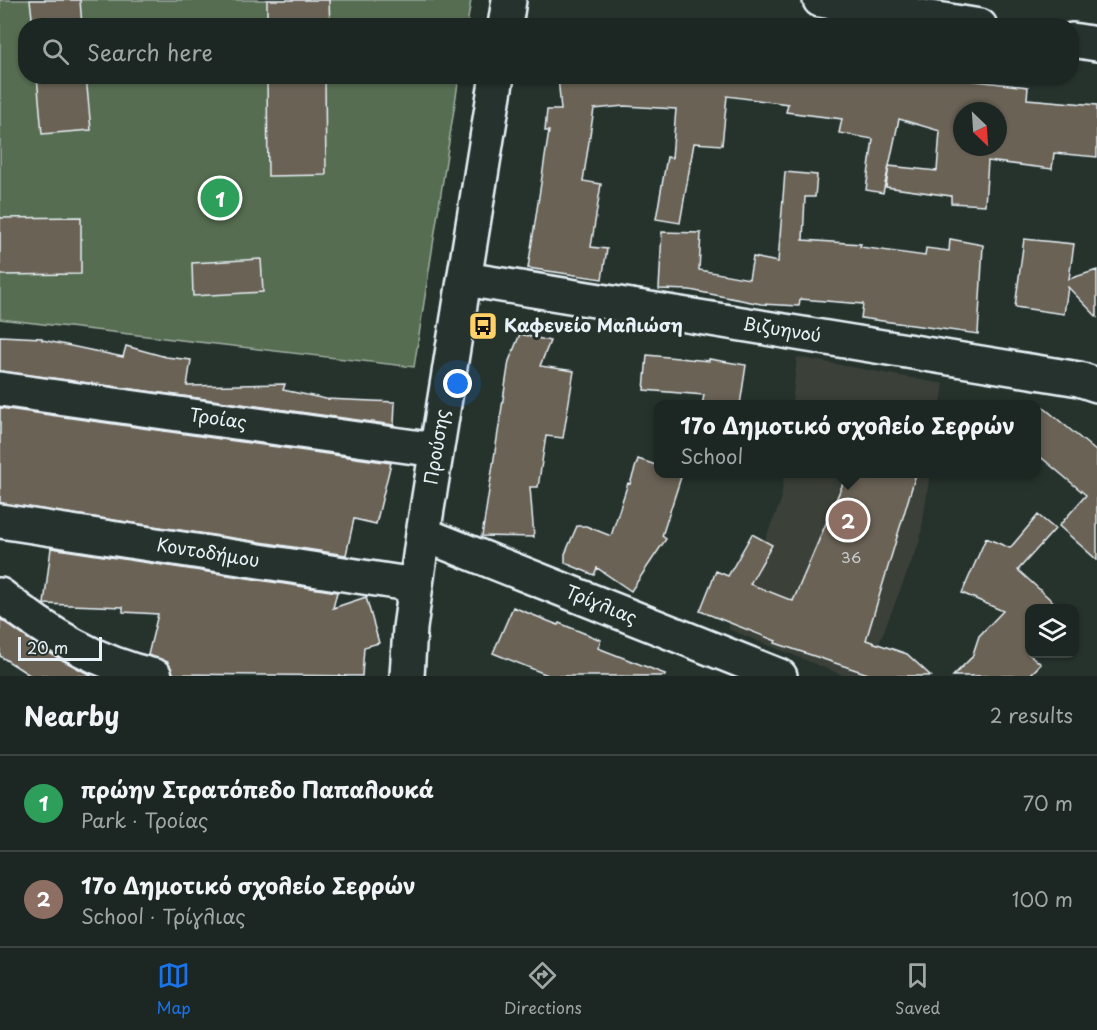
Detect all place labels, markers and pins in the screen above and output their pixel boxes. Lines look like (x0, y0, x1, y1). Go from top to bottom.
pin: 1 (200, 176, 240, 220)
bus stop icon: Καφενείο Μαλιώση (467, 310, 499, 342)
place label: Καφενείο Μαλιώση (504, 311, 683, 338)
pin: 2 (828, 498, 868, 542)

